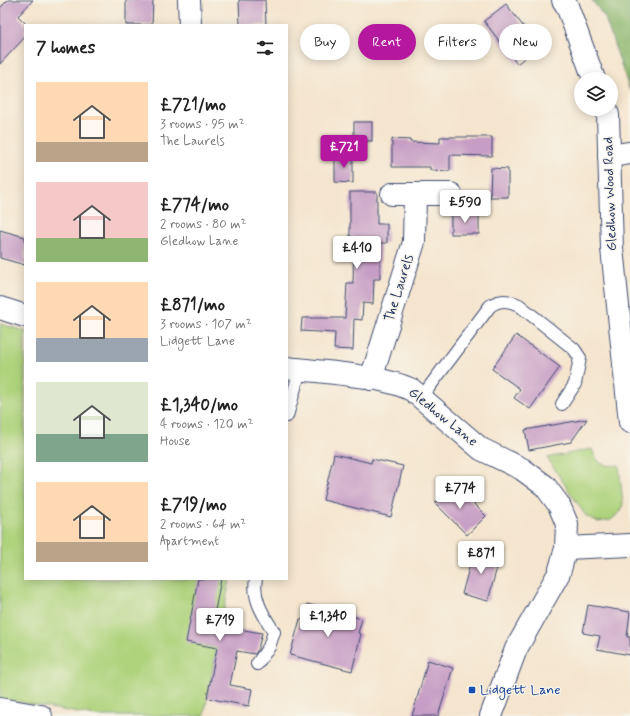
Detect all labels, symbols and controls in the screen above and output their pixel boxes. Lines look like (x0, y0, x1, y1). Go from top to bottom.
chip: Buy (300, 24, 350, 60)
chip: Rent (358, 24, 416, 60)
chip: Filters (424, 24, 491, 60)
chip: New (499, 24, 552, 60)
text: 7 homes (36, 37, 95, 59)
icon: filters (254, 37, 276, 59)
map controls (574, 72, 618, 116)
button: layers (574, 72, 618, 116)
text: £721/mo (160, 94, 226, 116)
icon: home (68, 98, 116, 146)
text: 3 rooms · 95 m² (160, 116, 244, 133)
text: The Laurels (160, 133, 225, 150)
pin: £721 (320, 135, 368, 169)
street label: Gledhow Wood Road (599, 137, 621, 251)
text: £721 (330, 139, 358, 156)
pin: £590 (441, 190, 489, 224)
text: £774/mo (160, 194, 229, 216)
text: £590 (449, 194, 481, 211)
icon: home (68, 198, 116, 246)
text: 2 rooms · 80 m² (160, 216, 246, 233)
text: Gledhow Lane (160, 233, 238, 250)
pin: £410 (333, 236, 381, 270)
text: £410 (342, 240, 372, 257)
street label: The Laurels (380, 252, 418, 324)
text: £871/mo (160, 294, 225, 316)
icon: home (68, 298, 116, 346)
text: 3 rooms · 107 m² (160, 316, 252, 333)
text: Lidgett Lane (160, 333, 235, 350)
street label: Gledhow Lane (405, 383, 481, 451)
text: £1,340/mo (160, 394, 238, 416)
icon: home (68, 398, 116, 446)
text: 4 rooms · 120 m² (160, 416, 253, 433)
text: House (160, 433, 191, 450)
pin: £774 (436, 476, 484, 510)
text: £774 (444, 480, 476, 497)
text: £719/mo (160, 494, 227, 516)
icon: home (68, 498, 116, 546)
text: 2 rooms · 64 m² (160, 516, 246, 533)
text: Apartment (160, 533, 219, 550)
pin: £871 (457, 541, 505, 575)
text: £871 (467, 545, 495, 562)
pin: £1,340 (295, 604, 361, 638)
pin: £719 (196, 608, 244, 642)
text: £1,340 (309, 608, 347, 625)
text: £719 (205, 612, 235, 629)
place label: Lidgett Lane (480, 681, 561, 700)
marker: Lidgett Lane (467, 685, 477, 695)

